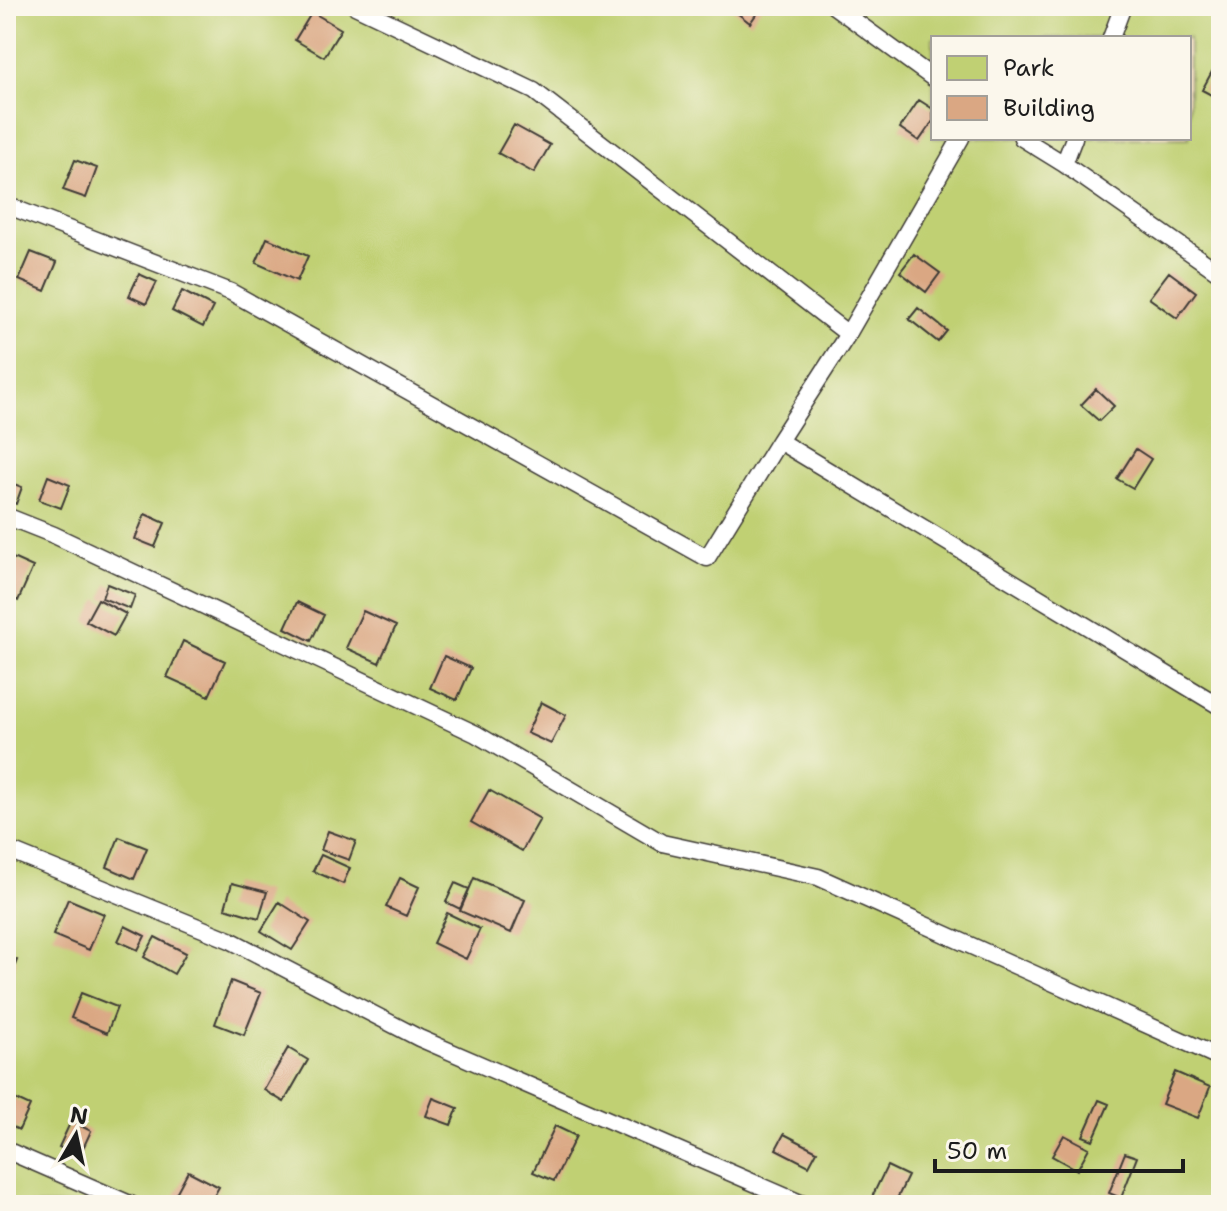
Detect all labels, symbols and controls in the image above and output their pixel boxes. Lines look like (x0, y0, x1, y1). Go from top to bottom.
legend (931, 36, 1191, 140)
text: Park (1003, 52, 1055, 84)
text: Building (1003, 92, 1095, 124)
north arrow (36, 1095, 116, 1175)
text: N (68, 1100, 90, 1131)
scale bar (935, 1123, 1183, 1173)
text: 50 m (947, 1135, 1007, 1167)

